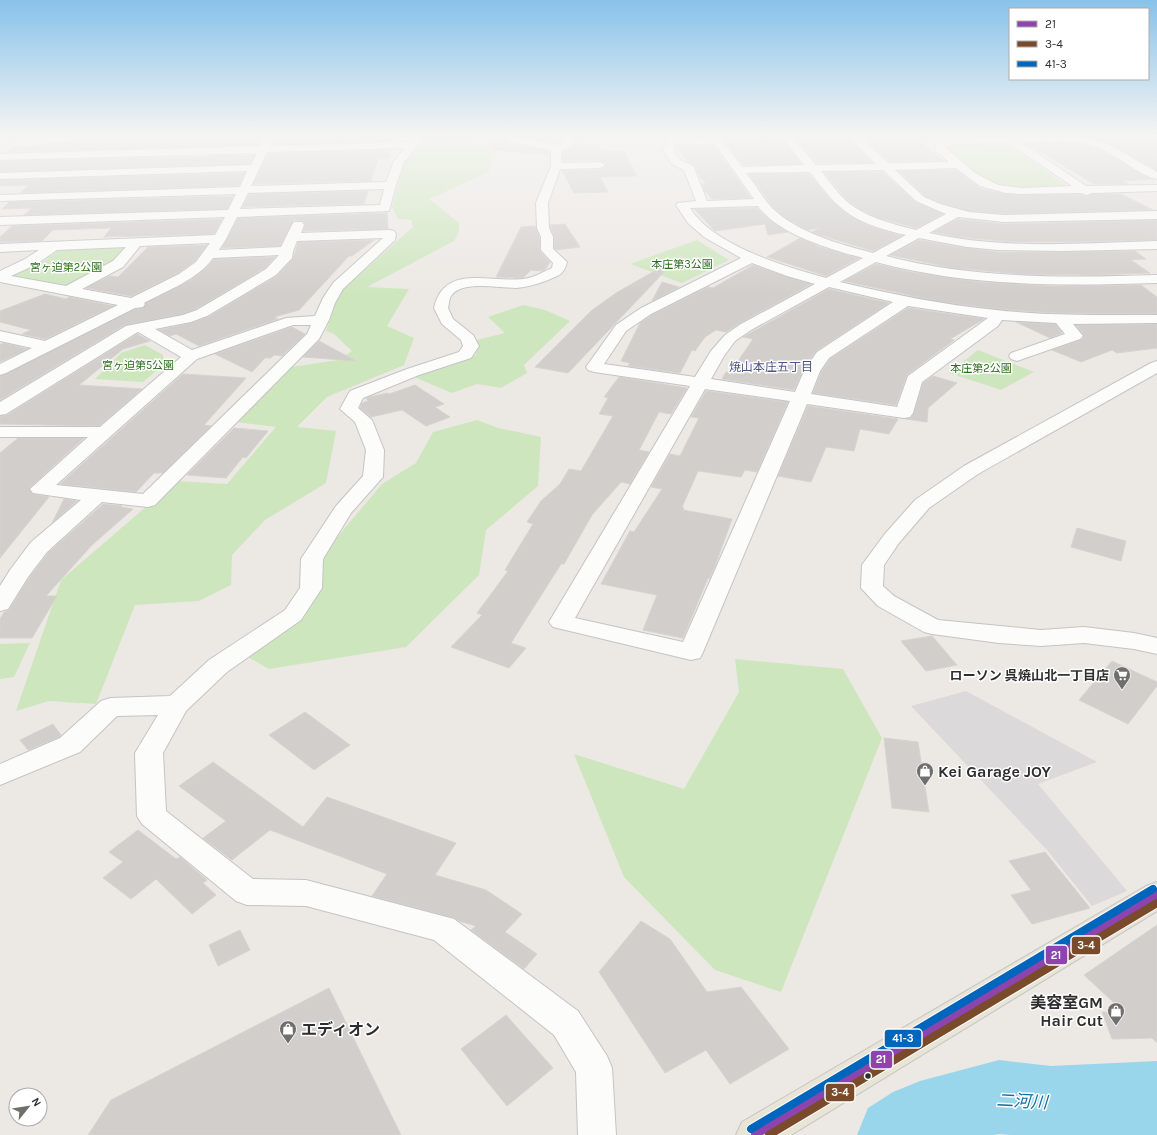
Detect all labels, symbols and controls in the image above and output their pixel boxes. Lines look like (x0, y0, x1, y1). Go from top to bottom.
legend (1009, 8, 1149, 80)
text: 21 (1045, 17, 1056, 31)
text: 3-4 (1045, 37, 1063, 51)
text: 41-3 (1045, 57, 1067, 71)
park label: 本庄第3公園 (651, 258, 713, 271)
park label: 宮ヶ迫第2公園 (30, 261, 102, 274)
park label: 宮ヶ迫第5公園 (102, 359, 174, 372)
district label: 焼山本庄五丁目 (729, 360, 813, 374)
park label: 本庄第2公園 (950, 362, 1012, 375)
supermarket icon: ローソン 呉焼山北一丁目店 (1112, 665, 1132, 690)
place label: ローソン 呉焼山北一丁目店 (950, 668, 1109, 683)
shop icon: Kei Garage JOY (915, 761, 935, 786)
place label: Kei Garage JOY (938, 762, 1052, 781)
line badge: 3-4 (1071, 936, 1101, 955)
text: 3-4 (1077, 939, 1095, 952)
line badge: 21 (1045, 945, 1068, 965)
text: 21 (1051, 949, 1061, 962)
place label: 美容室GM Hair Cut (1030, 993, 1103, 1030)
shop icon: 美容室GM Hair Cut (1106, 1001, 1126, 1026)
shop icon: エディオン (278, 1019, 298, 1044)
place label: エディオン (301, 1020, 380, 1039)
line badge: 41-3 (884, 1029, 922, 1048)
text: 41-3 (892, 1032, 914, 1045)
line badge: 21 (870, 1050, 893, 1069)
text: 21 (876, 1053, 886, 1066)
unlabelled marker (863, 1071, 873, 1081)
line badge: 3-4 (825, 1083, 855, 1102)
text: 3-4 (831, 1086, 849, 1099)
north arrow (8, 1087, 48, 1127)
water label: 二河川 (996, 1090, 1050, 1112)
text: N (29, 1096, 44, 1109)

